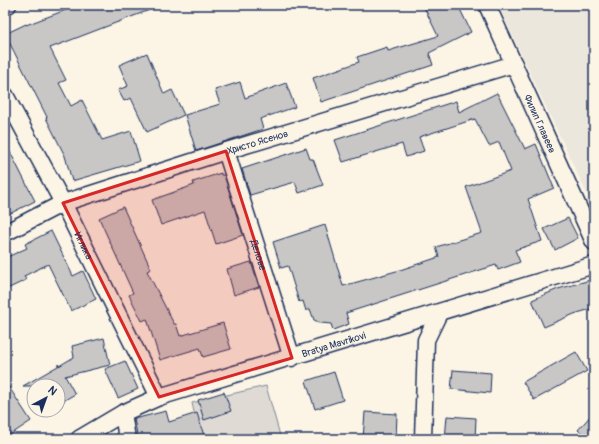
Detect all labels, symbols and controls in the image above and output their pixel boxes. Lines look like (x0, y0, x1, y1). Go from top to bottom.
street label: Филип Главеев (521, 93, 558, 155)
street label: Христо Ясенов (226, 128, 290, 157)
street label: Иглика (71, 230, 95, 262)
street label: Делове (247, 237, 269, 272)
street label: Bratya Mavrikovi (300, 330, 368, 360)
north arrow (26, 378, 66, 418)
text: N (45, 383, 60, 399)

